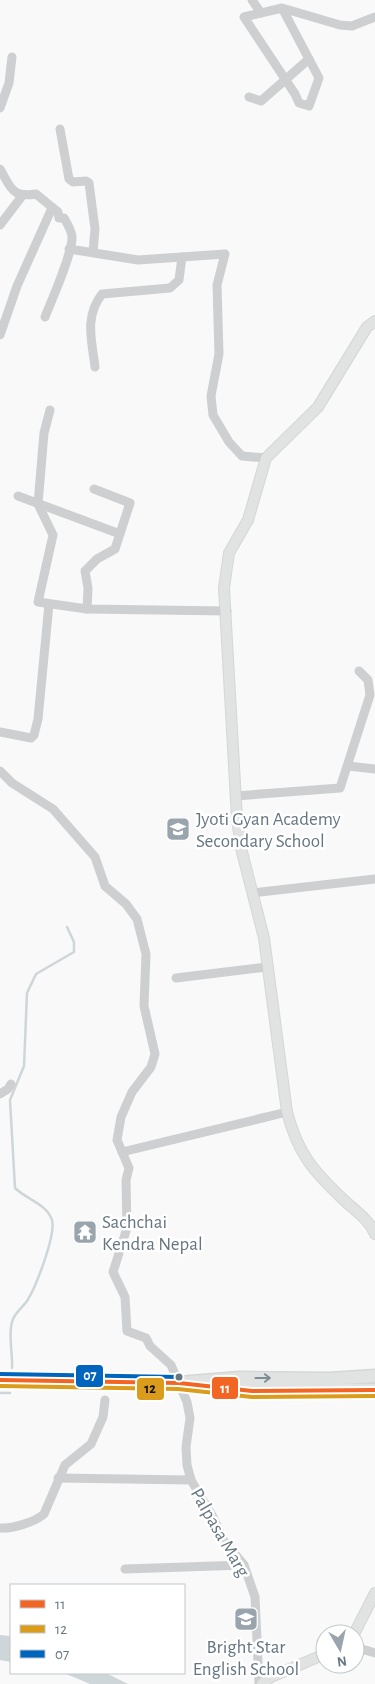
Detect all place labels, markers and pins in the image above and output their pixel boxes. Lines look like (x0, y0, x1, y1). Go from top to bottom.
place label: Jyoti Gyan Academy Secondary School (196, 810, 341, 851)
school or university icon: Jyoti Gyan Academy Secondary School (165, 816, 191, 842)
place label: Sachchai Kendra Nepal (102, 1213, 203, 1254)
temple icon: Sachchai Kendra Nepal (72, 1219, 98, 1245)
unlabelled marker (174, 1372, 184, 1382)
school or university icon: Bright Star English School (233, 1606, 259, 1632)
place label: Bright Star English School (193, 1638, 299, 1679)

